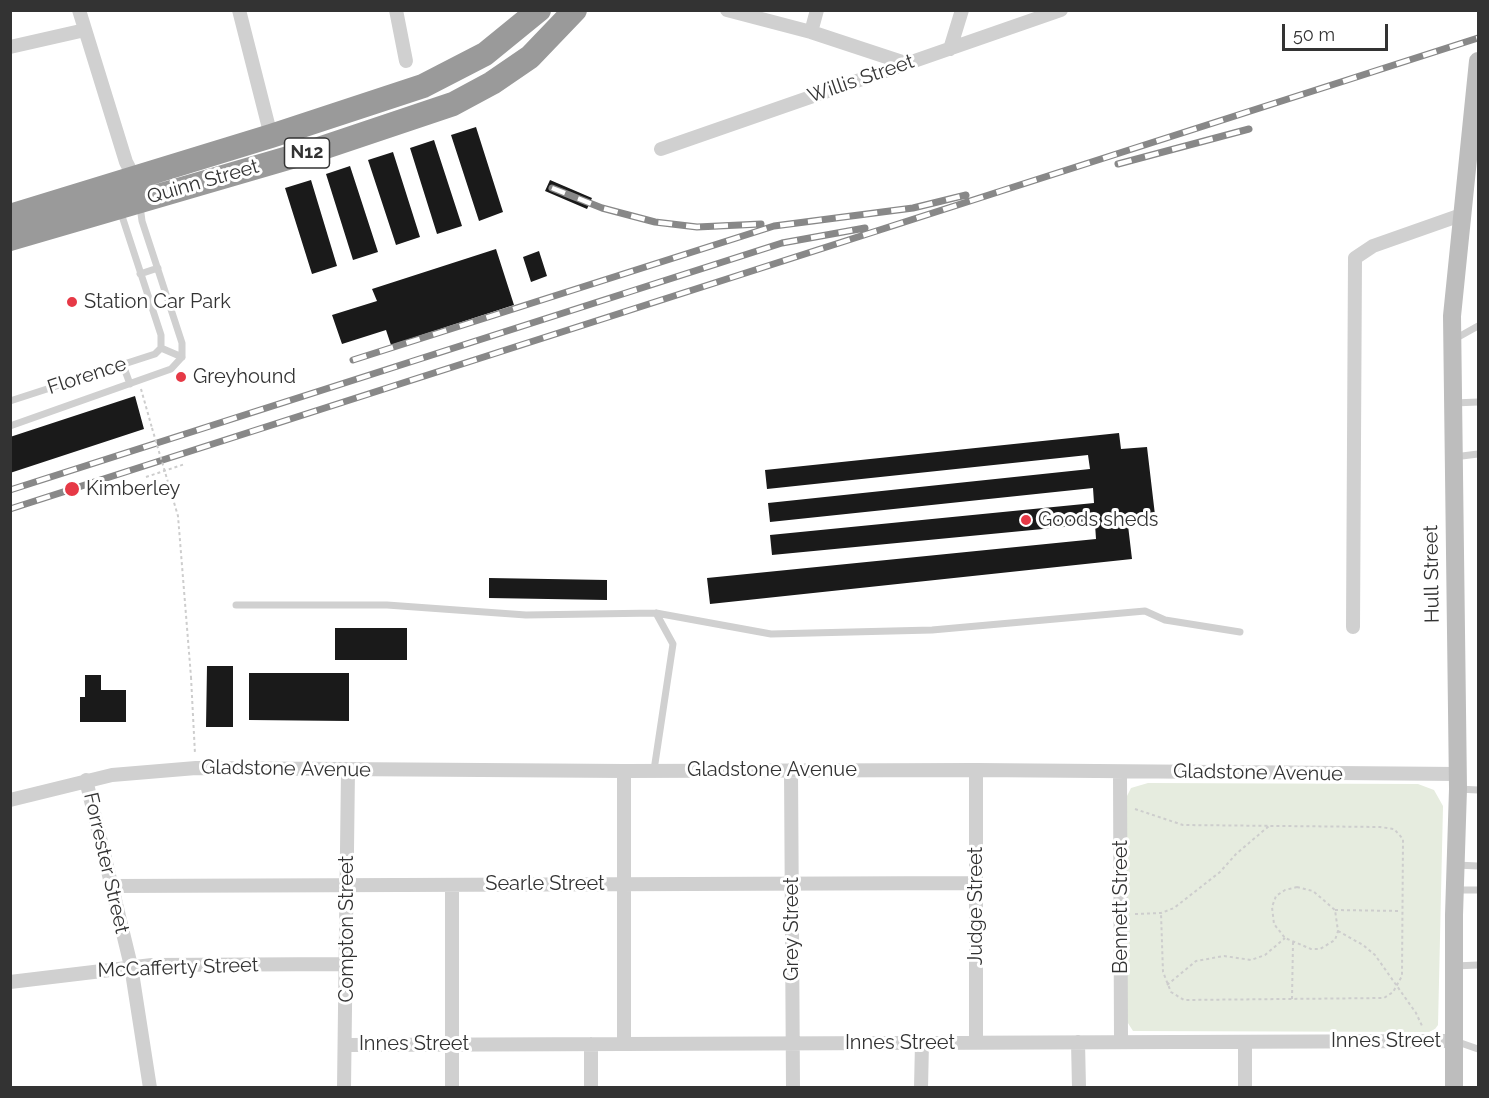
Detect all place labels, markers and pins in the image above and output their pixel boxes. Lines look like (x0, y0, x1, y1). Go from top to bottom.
place label: Station Car Park (84, 290, 231, 314)
marker: Station Car Park (65, 295, 79, 309)
place label: Greyhound (193, 365, 296, 389)
marker: Greyhound (174, 370, 188, 384)
place label: Kimberley (86, 477, 180, 501)
marker: Kimberley (63, 480, 81, 498)
place label: Goods sheds (1038, 508, 1158, 532)
marker: Goods sheds (1019, 513, 1033, 527)

